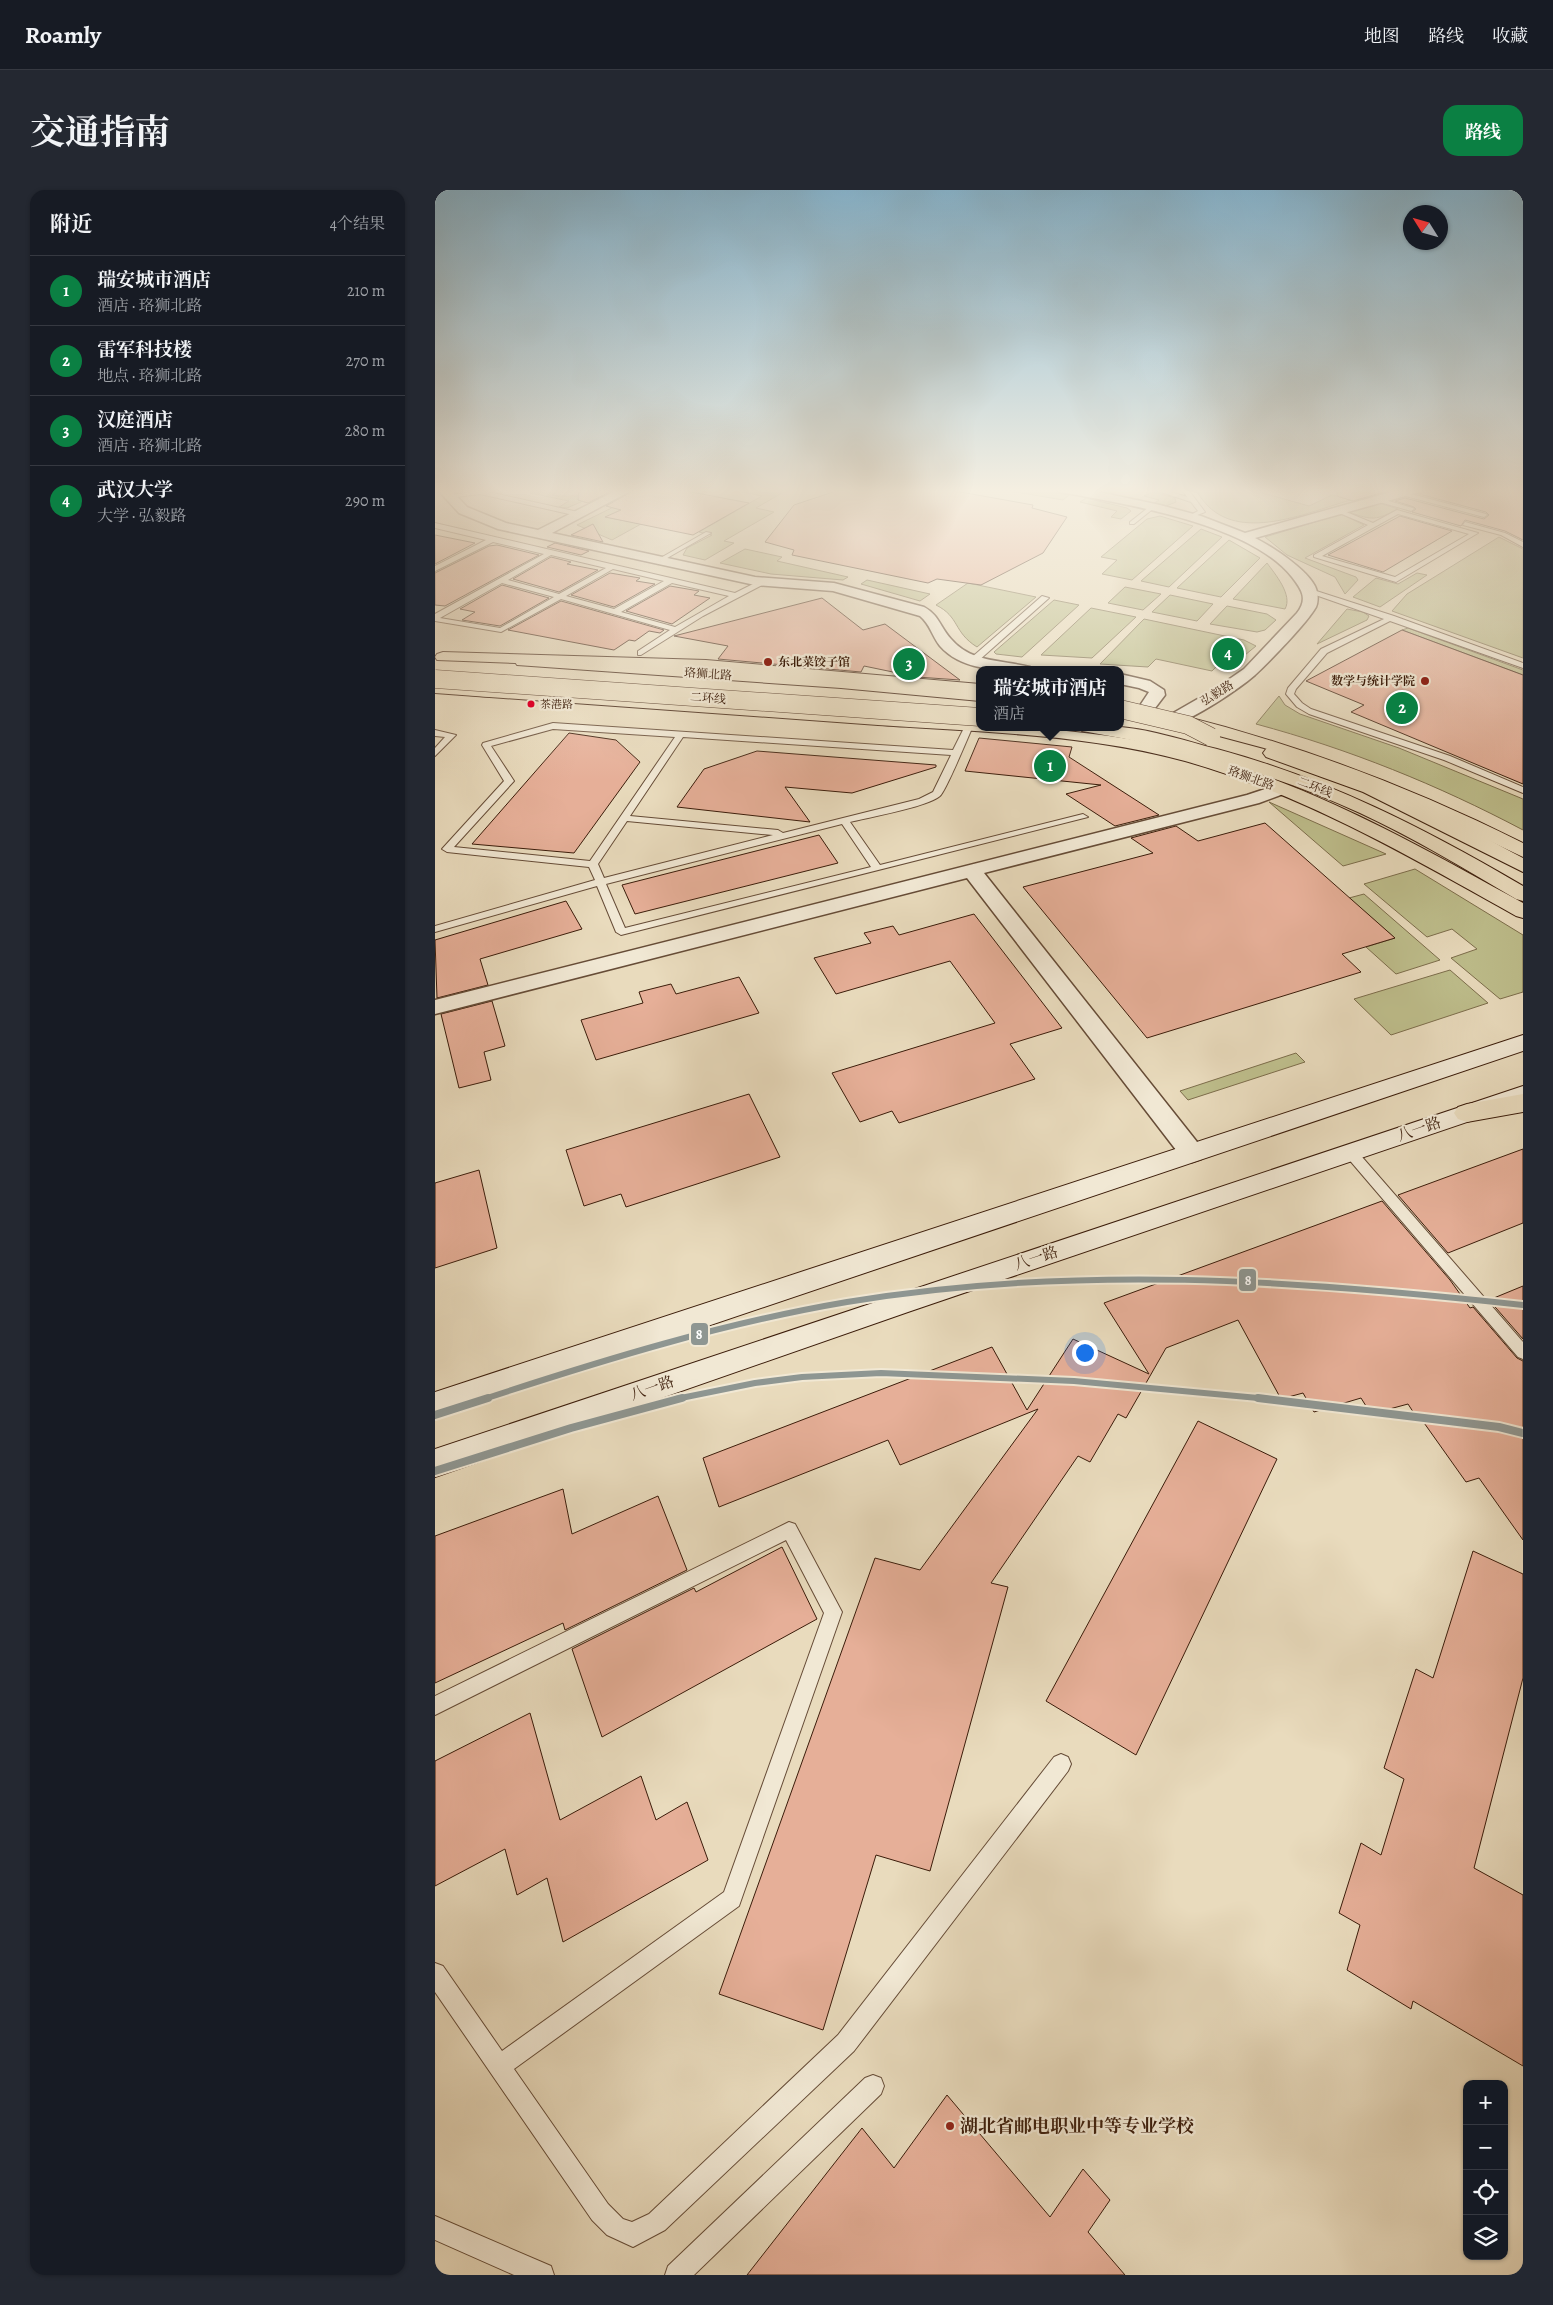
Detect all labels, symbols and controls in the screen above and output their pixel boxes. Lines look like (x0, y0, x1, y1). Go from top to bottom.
text: Roamly (25, 19, 101, 51)
text: 地图 (1364, 24, 1400, 48)
text: 路线 (1428, 24, 1464, 48)
text: 收藏 (1492, 24, 1528, 48)
button: 路线 (1443, 105, 1523, 156)
text: 交通指南 (30, 108, 170, 156)
north arrow (1403, 205, 1448, 250)
text: 附近 (50, 210, 92, 238)
text: 4个结果 (330, 213, 385, 235)
text: 瑞安城市酒店 (97, 267, 211, 293)
text: 1 (63, 280, 69, 302)
text: 210 m (347, 280, 385, 302)
text: 酒店 · 珞狮北路 (97, 295, 203, 317)
text: 雷军科技楼 (97, 337, 192, 363)
text: 2 (62, 350, 70, 372)
text: 270 m (346, 350, 385, 372)
text: 地点 · 珞狮北路 (97, 365, 203, 387)
text: 汉庭酒店 (97, 407, 173, 433)
text: 3 (63, 420, 69, 442)
text: 280 m (345, 420, 385, 442)
text: 酒店 · 珞狮北路 (97, 435, 203, 457)
text: 武汉大学 (97, 477, 173, 503)
text: 4 (62, 490, 70, 512)
text: 290 m (345, 490, 385, 512)
text: 大学 · 弘毅路 (97, 505, 187, 527)
pin: 4 (1212, 635, 1244, 673)
pin: 3 (893, 645, 925, 683)
place label: 东北菜饺子馆 (778, 654, 850, 670)
marker: 东北菜饺子馆 (762, 656, 774, 668)
street label: 珞狮北路 (683, 664, 733, 684)
popup (976, 666, 1124, 731)
place label: 数学与统计学院 (1331, 673, 1415, 689)
text: 瑞安城市酒店 (993, 675, 1107, 701)
marker: 数学与统计学院 (1419, 675, 1431, 687)
street label: 弘毅路 (1197, 677, 1237, 709)
street label: 二环线 (689, 689, 727, 707)
pin: 2 (1386, 689, 1418, 727)
place label: 茶港路 (540, 697, 573, 712)
marker: 茶港路 (526, 699, 536, 709)
text: 酒店 (993, 703, 1025, 725)
pin: 1 (1034, 747, 1066, 785)
street label: 珞狮北路 (1226, 762, 1276, 794)
street label: 二环线 (1295, 773, 1335, 801)
street label: 八一路 (1394, 1112, 1444, 1146)
street label: 八一路 (1012, 1242, 1060, 1274)
line badge: 8 (1238, 1268, 1257, 1292)
text: 8 (1245, 1271, 1252, 1290)
line badge: 8 (690, 1322, 709, 1346)
text: 8 (696, 1325, 703, 1344)
your location (1072, 1340, 1098, 1366)
street label: 八一路 (627, 1371, 677, 1405)
map controls (1463, 2080, 1508, 2260)
button: + (1463, 2080, 1508, 2125)
place label: 湖北省邮电职业中等专业学校 (960, 2114, 1194, 2138)
marker: 湖北省邮电职业中等专业学校 (944, 2120, 956, 2132)
button: − (1463, 2125, 1508, 2170)
button: locate (1463, 2170, 1508, 2215)
button: layers (1463, 2215, 1508, 2260)

